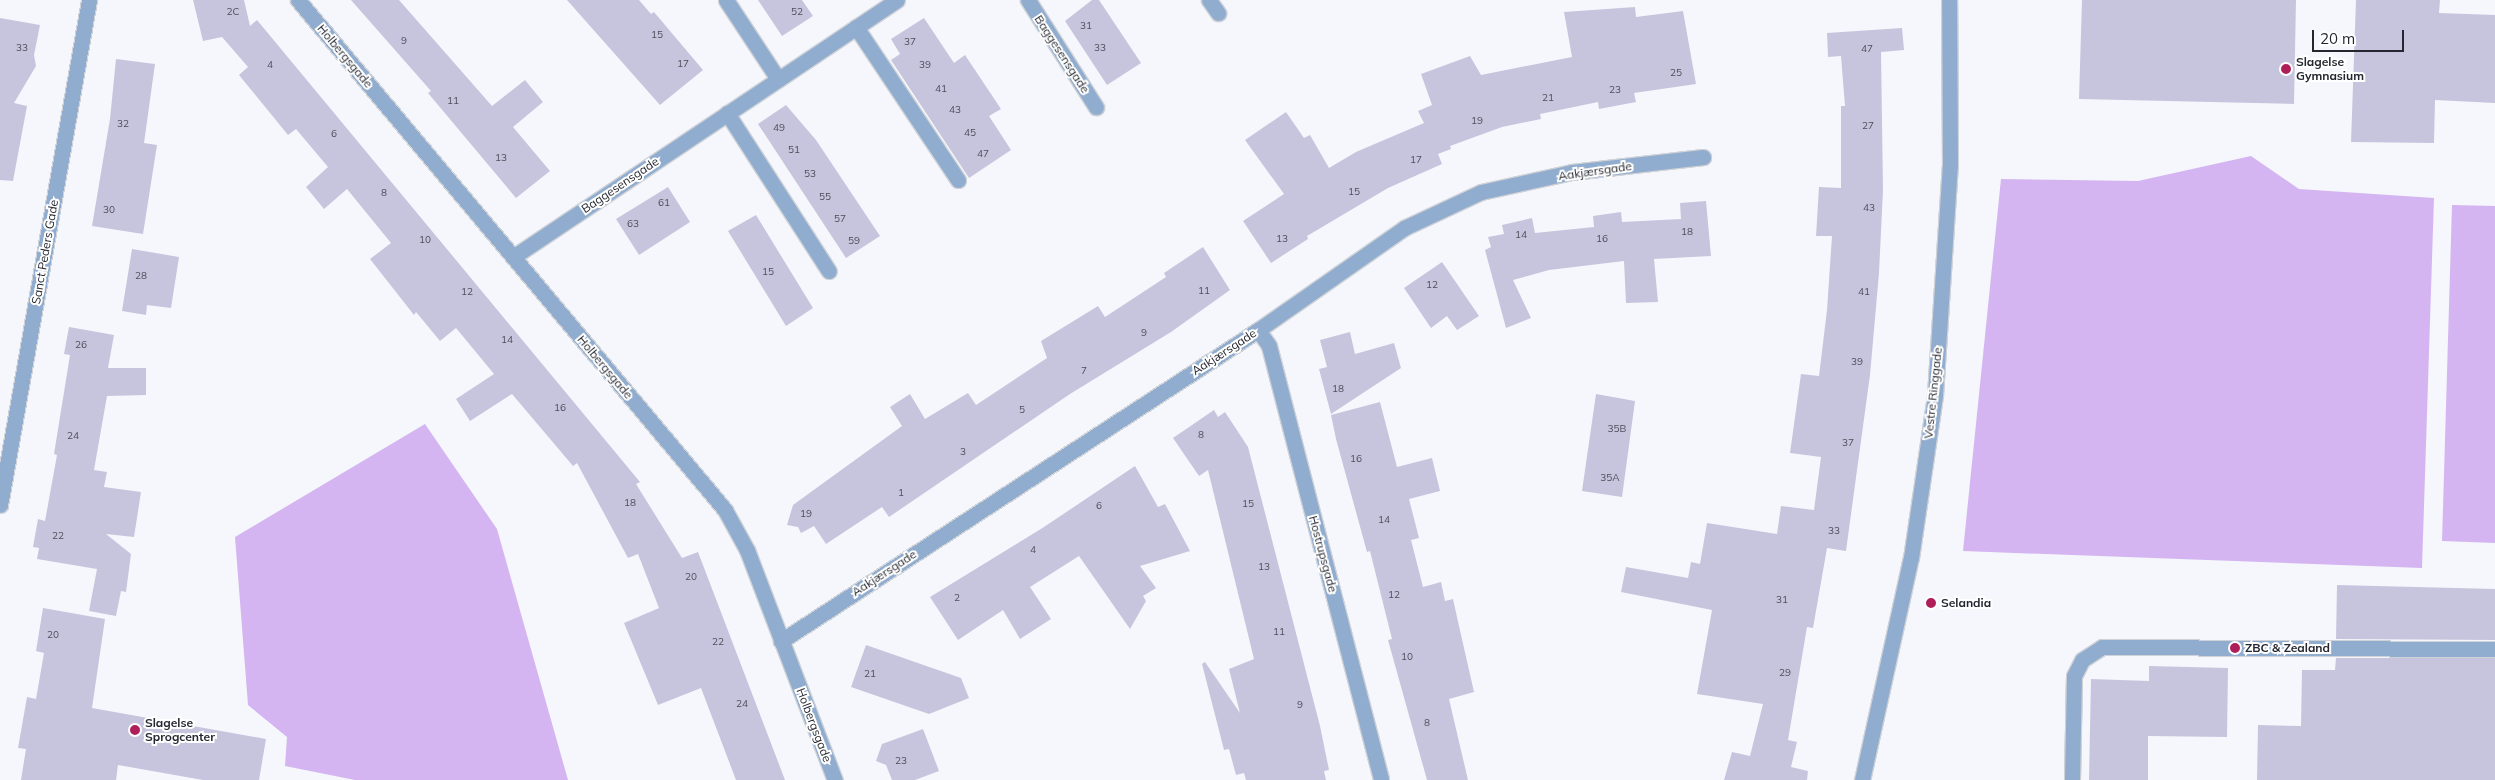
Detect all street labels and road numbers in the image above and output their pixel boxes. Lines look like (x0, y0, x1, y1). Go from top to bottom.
street label: Baggesensgade (1031, 12, 1093, 96)
street label: Holbergsgade (314, 21, 376, 91)
street label: Baggesensgade (579, 154, 661, 216)
street label: Aakjærsgade (1557, 159, 1633, 183)
street label: Sanct Peders Gade (29, 199, 61, 305)
street label: Aakjærsgade (1189, 326, 1259, 378)
street label: Holbergsgade (574, 332, 636, 402)
street label: Vestre Ringgade (1921, 347, 1945, 439)
street label: Hostrupsgade (1306, 514, 1340, 594)
street label: Aakjærsgade (849, 547, 919, 599)
street label: Holbergsgade (793, 686, 835, 764)

